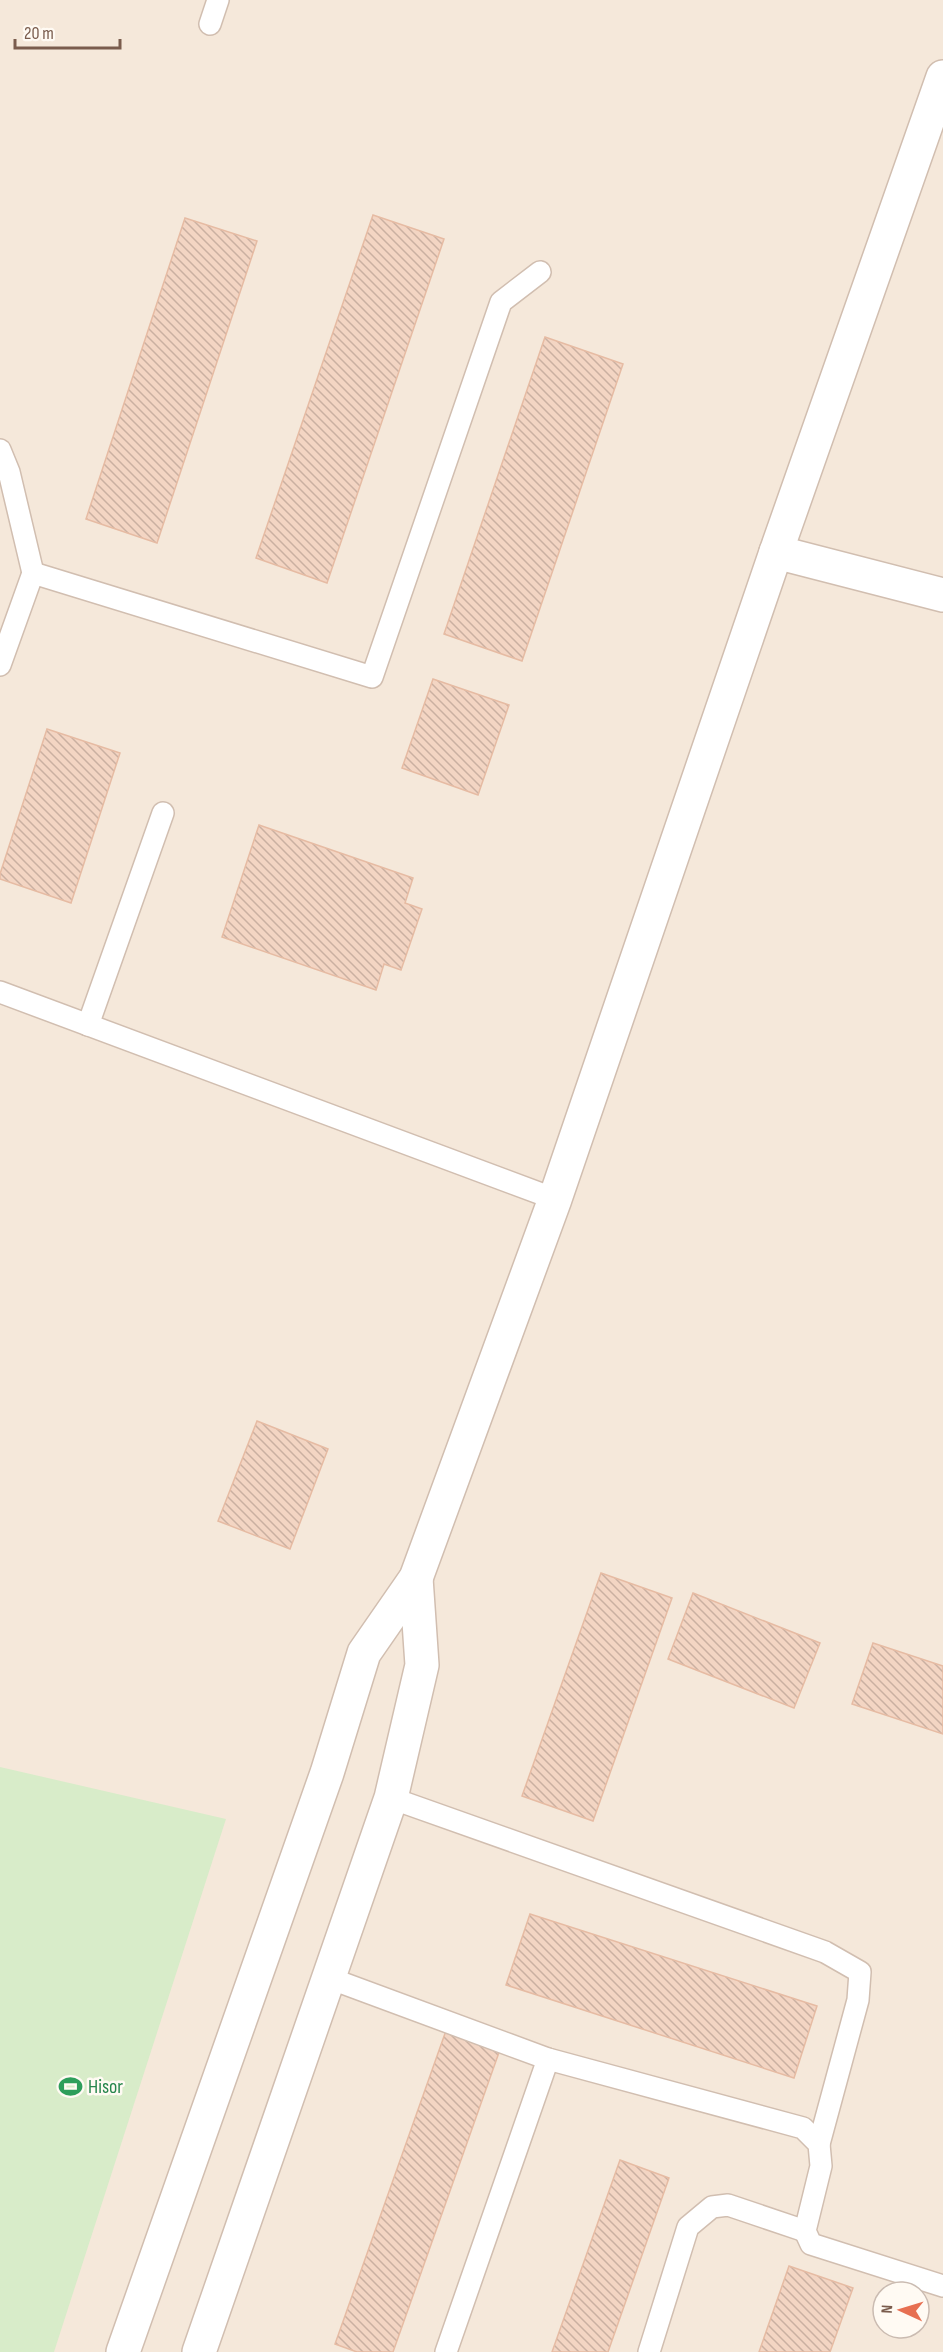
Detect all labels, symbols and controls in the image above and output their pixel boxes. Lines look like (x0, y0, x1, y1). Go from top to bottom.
scale bar (15, 12, 120, 50)
text: 20 m (24, 23, 54, 44)
sports icon: Hisor (57, 2073, 83, 2099)
place label: Hisor (88, 2075, 123, 2099)
north arrow (871, 2280, 931, 2340)
text: N (878, 2304, 897, 2314)

